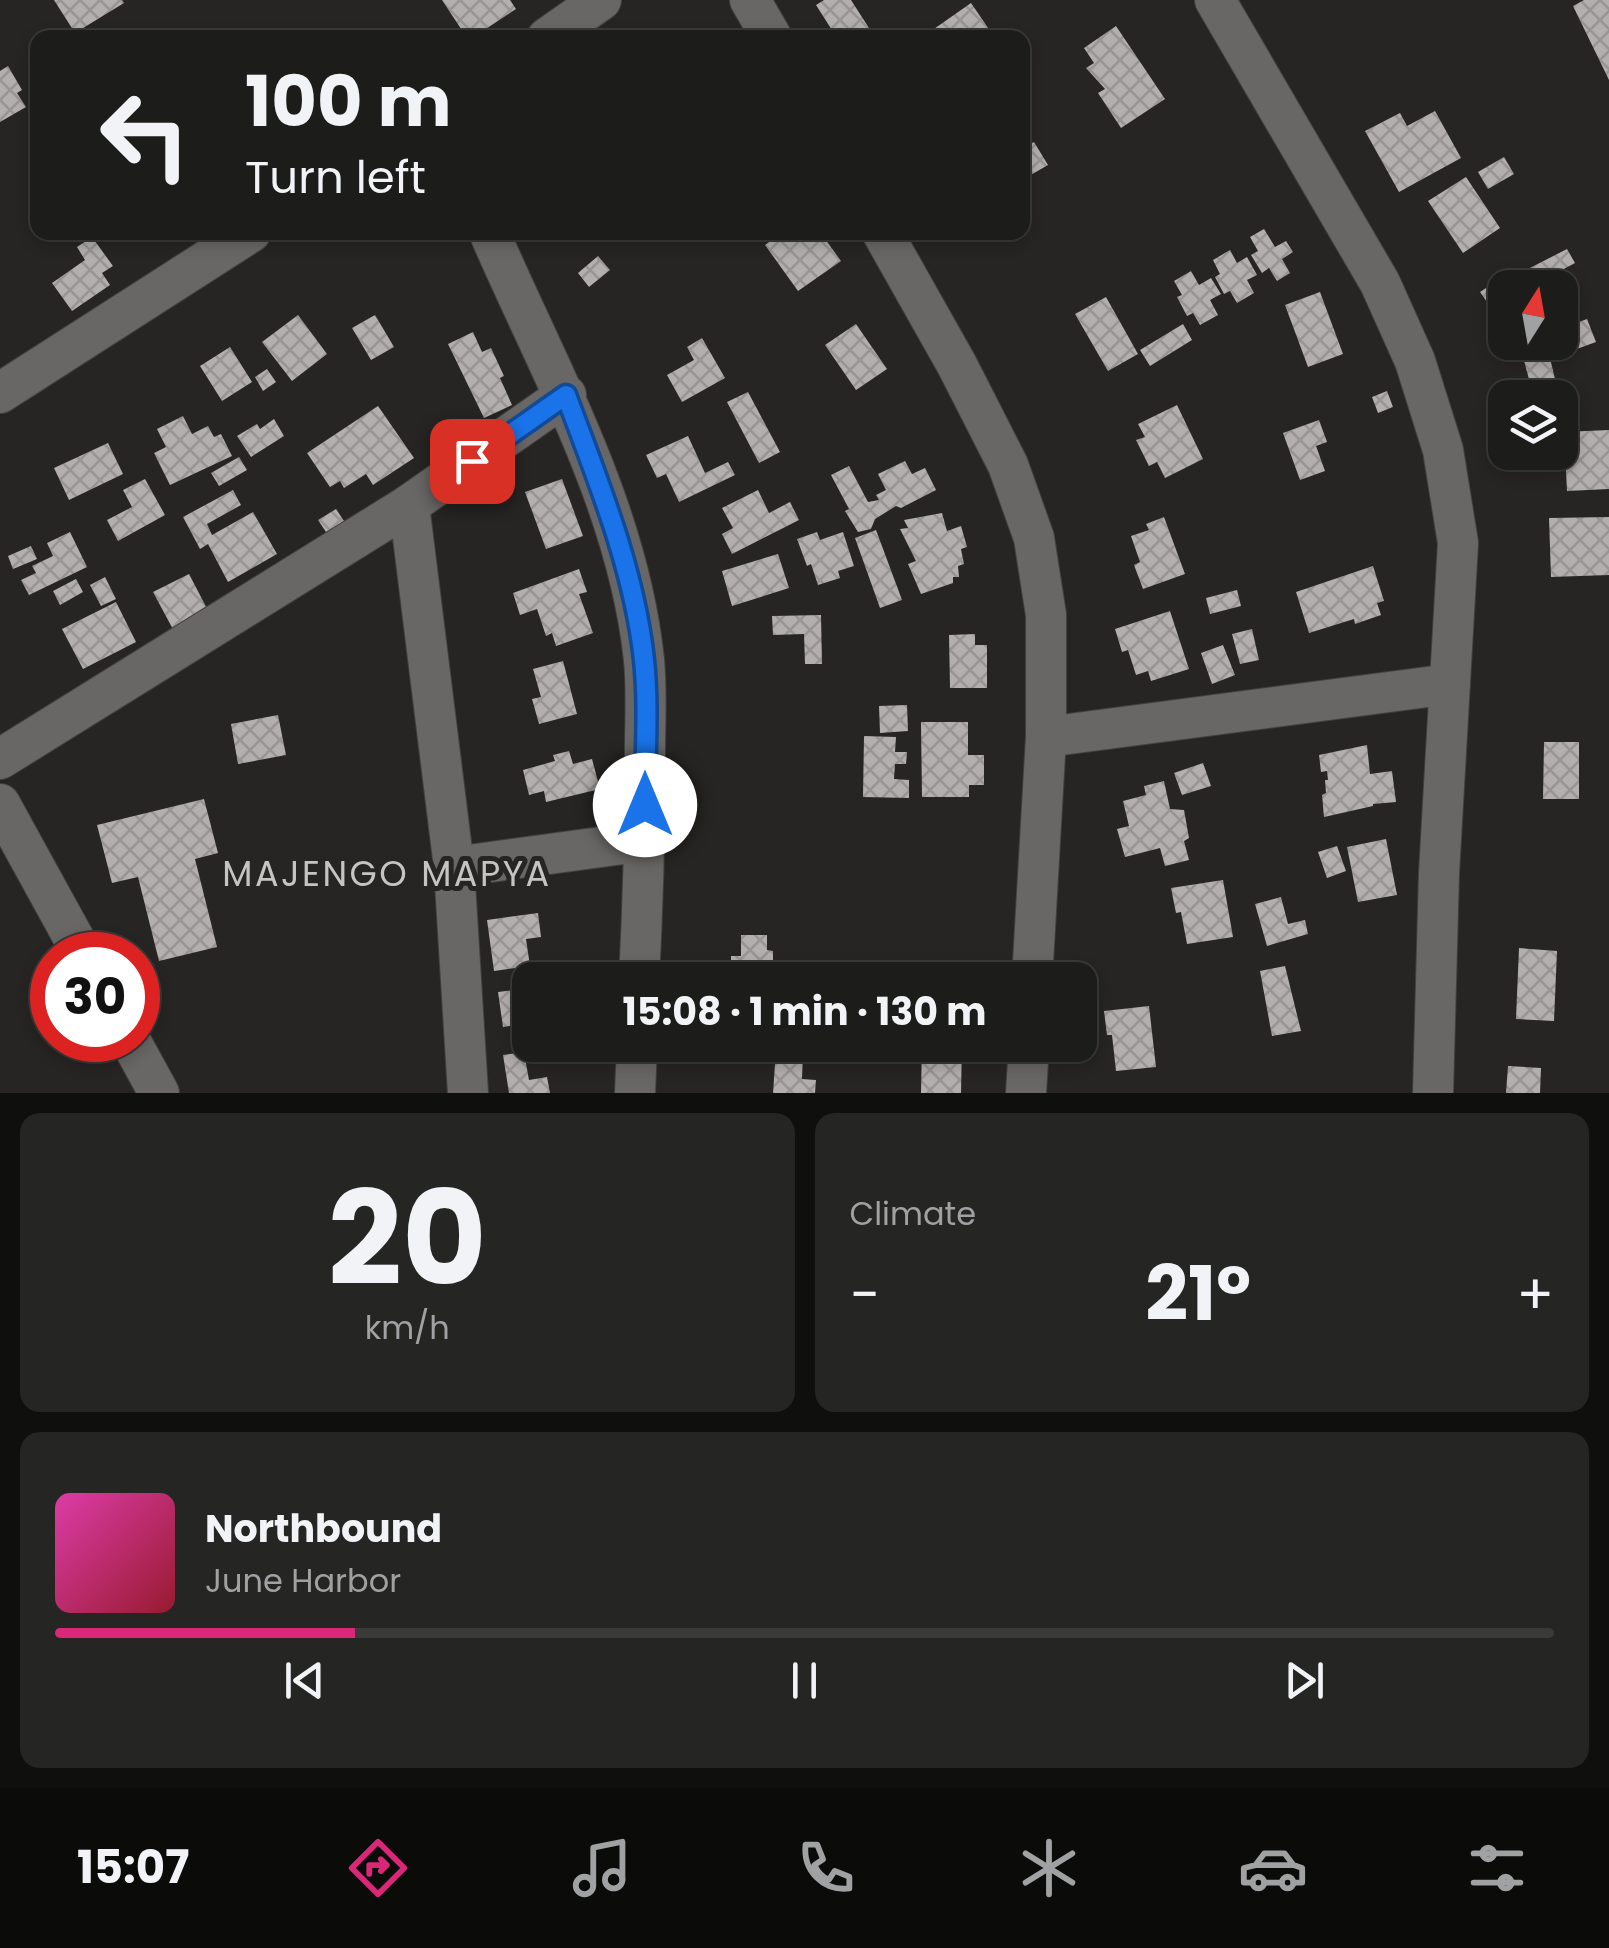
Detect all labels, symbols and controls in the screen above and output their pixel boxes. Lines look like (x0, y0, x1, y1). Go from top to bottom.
text: 100 m (245, 52, 452, 151)
icon: left (80, 70, 210, 200)
text: Turn left (245, 146, 426, 209)
north arrow (1488, 270, 1578, 360)
map controls (1488, 270, 1578, 470)
button: layers (1488, 380, 1578, 470)
pin (430, 419, 515, 504)
icon: arrive (445, 434, 500, 489)
position arrow (593, 753, 697, 857)
district label: MAJENGO MAPYA (222, 849, 552, 898)
speed limit sign: 30 (30, 932, 160, 1062)
text: 15:08 · 1 min · 130 m (623, 985, 986, 1038)
text: 20 (328, 1147, 487, 1330)
text: Climate (850, 1191, 976, 1236)
text: 21° (1145, 1241, 1251, 1346)
text: − (850, 1256, 880, 1333)
text: + (1516, 1256, 1554, 1333)
text: km/h (365, 1305, 450, 1350)
text: Northbound (205, 1502, 442, 1555)
text: June Harbor (205, 1558, 401, 1603)
icon: previous (277, 1653, 332, 1708)
icon: pause (777, 1653, 832, 1708)
icon: next (1277, 1653, 1332, 1708)
icon: directions (343, 1833, 413, 1903)
icon: music (567, 1833, 637, 1903)
icon: phone (791, 1833, 861, 1903)
icon: climate (1014, 1833, 1084, 1903)
icon: car (1238, 1833, 1308, 1903)
icon: filters (1462, 1833, 1532, 1903)
text: 15:07 (77, 1836, 189, 1899)

